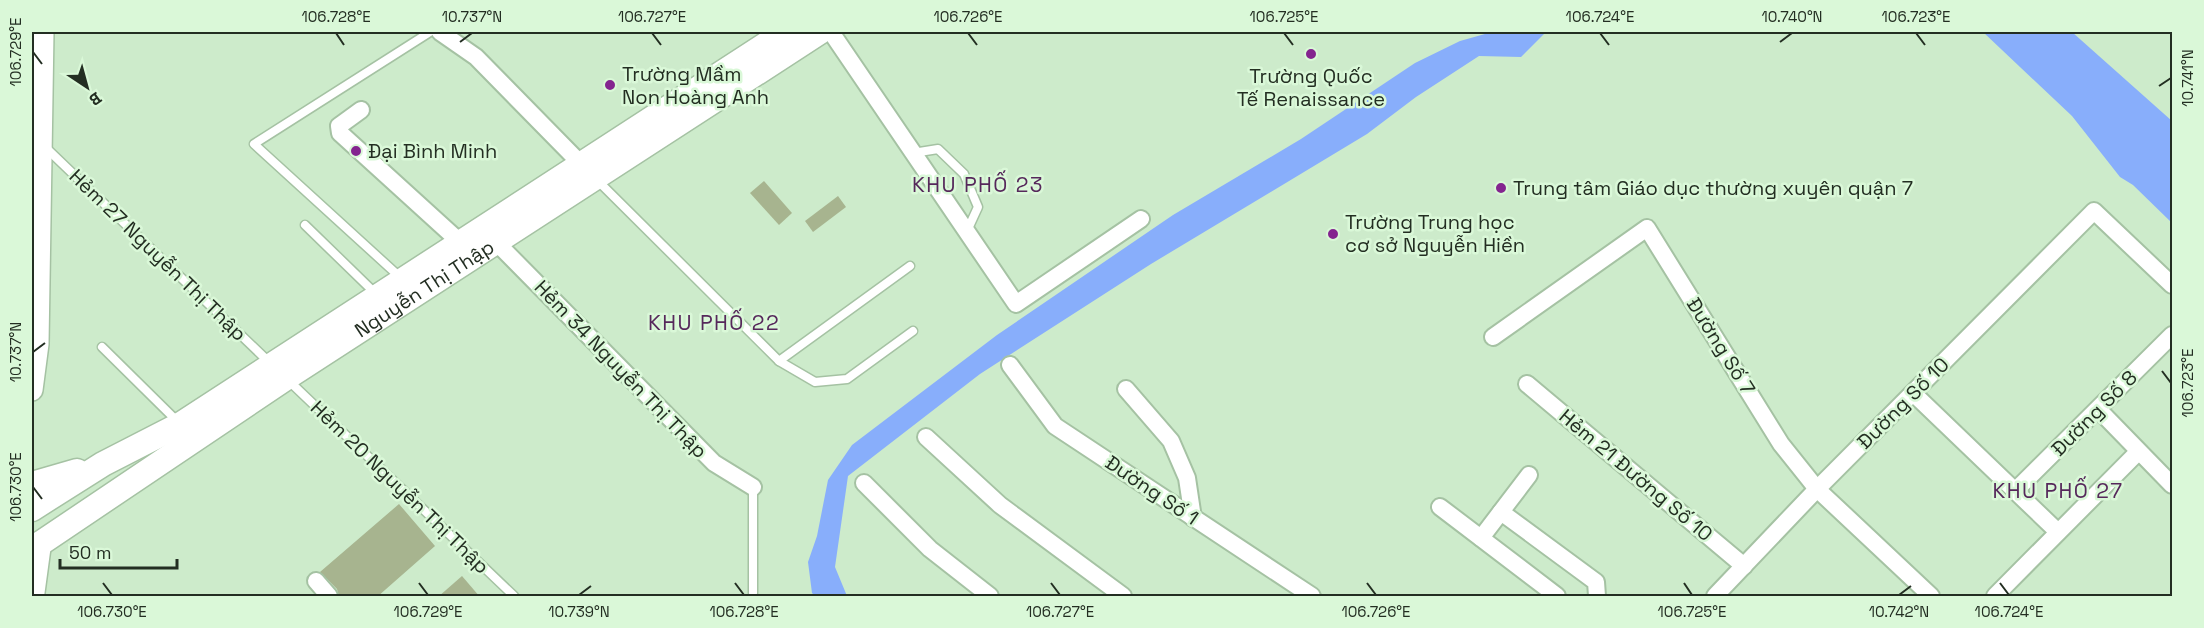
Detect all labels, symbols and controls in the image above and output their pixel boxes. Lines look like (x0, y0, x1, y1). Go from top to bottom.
text: 106.728°E (301, 7, 371, 26)
text: 10.737°N (442, 7, 502, 26)
text: 106.727°E (618, 7, 686, 26)
text: 106.726°E (933, 7, 1003, 26)
text: 106.725°E (1250, 7, 1318, 26)
text: 106.724°E (1566, 7, 1634, 26)
text: 10.740°N (1761, 7, 1823, 26)
text: 106.723°E (1882, 7, 1950, 26)
text: 106.729°E (6, 18, 25, 86)
marker: Trường Quốc Tế Renaissance (1304, 47, 1318, 61)
text: 10.741°N (2178, 49, 2197, 107)
north arrow (57, 57, 117, 117)
place label: Trường Mầm Non Hoàng Anh (622, 61, 769, 110)
place label: Trường Quốc Tế Renaissance (1237, 63, 1385, 112)
marker: Trường Mầm Non Hoàng Anh (603, 78, 617, 92)
text: B (85, 87, 106, 110)
place label: Đại Bình Minh (368, 138, 497, 164)
marker: Đại Bình Minh (349, 144, 363, 158)
street label: Hẻm 27 Nguyễn Thị Thập (64, 163, 252, 347)
district label: KHU PHỐ 23 (912, 170, 1044, 198)
place label: Trung tâm Giáo dục thường xuyên quận 7 (1513, 175, 1913, 201)
marker: Trung tâm Giáo dục thường xuyên quận 7 (1494, 181, 1508, 195)
place label: Trường Trung học cơ sở Nguyễn Hiền (1345, 209, 1525, 258)
marker: Trường Trung học cơ sở Nguyễn Hiền (1326, 227, 1340, 241)
street label: Nguyễn Thị Thập (350, 234, 499, 343)
street label: Hẻm 34 Nguyễn Thị Thập (529, 274, 713, 464)
street label: Đường Số 7 (1681, 293, 1761, 399)
district label: KHU PHỐ 22 (648, 308, 780, 336)
text: 10.737°N (6, 322, 25, 382)
text: 106.723°E (2178, 349, 2197, 417)
street label: Đường Số 10 (1851, 351, 1955, 455)
street label: Đường Số 8 (2046, 365, 2142, 461)
street label: Hẻm 20 Nguyễn Thị Thập (305, 395, 495, 579)
street label: Hẻm 21 Đường Số 10 (1554, 403, 1718, 547)
street label: Đường Số 1 (1100, 449, 1204, 531)
text: 106.730°E (6, 452, 25, 522)
district label: KHU PHỐ 27 (1992, 476, 2124, 504)
scale bar (60, 532, 177, 570)
text: 50 m (69, 541, 111, 564)
text: 106.730°E (77, 602, 147, 621)
text: 106.729°E (394, 602, 462, 621)
text: 10.739°N (548, 602, 610, 621)
text: 106.728°E (709, 602, 779, 621)
text: 106.727°E (1026, 602, 1094, 621)
text: 106.726°E (1341, 602, 1411, 621)
text: 106.725°E (1658, 602, 1726, 621)
text: 10.742°N (1869, 602, 1929, 621)
text: 106.724°E (1975, 602, 2043, 621)

